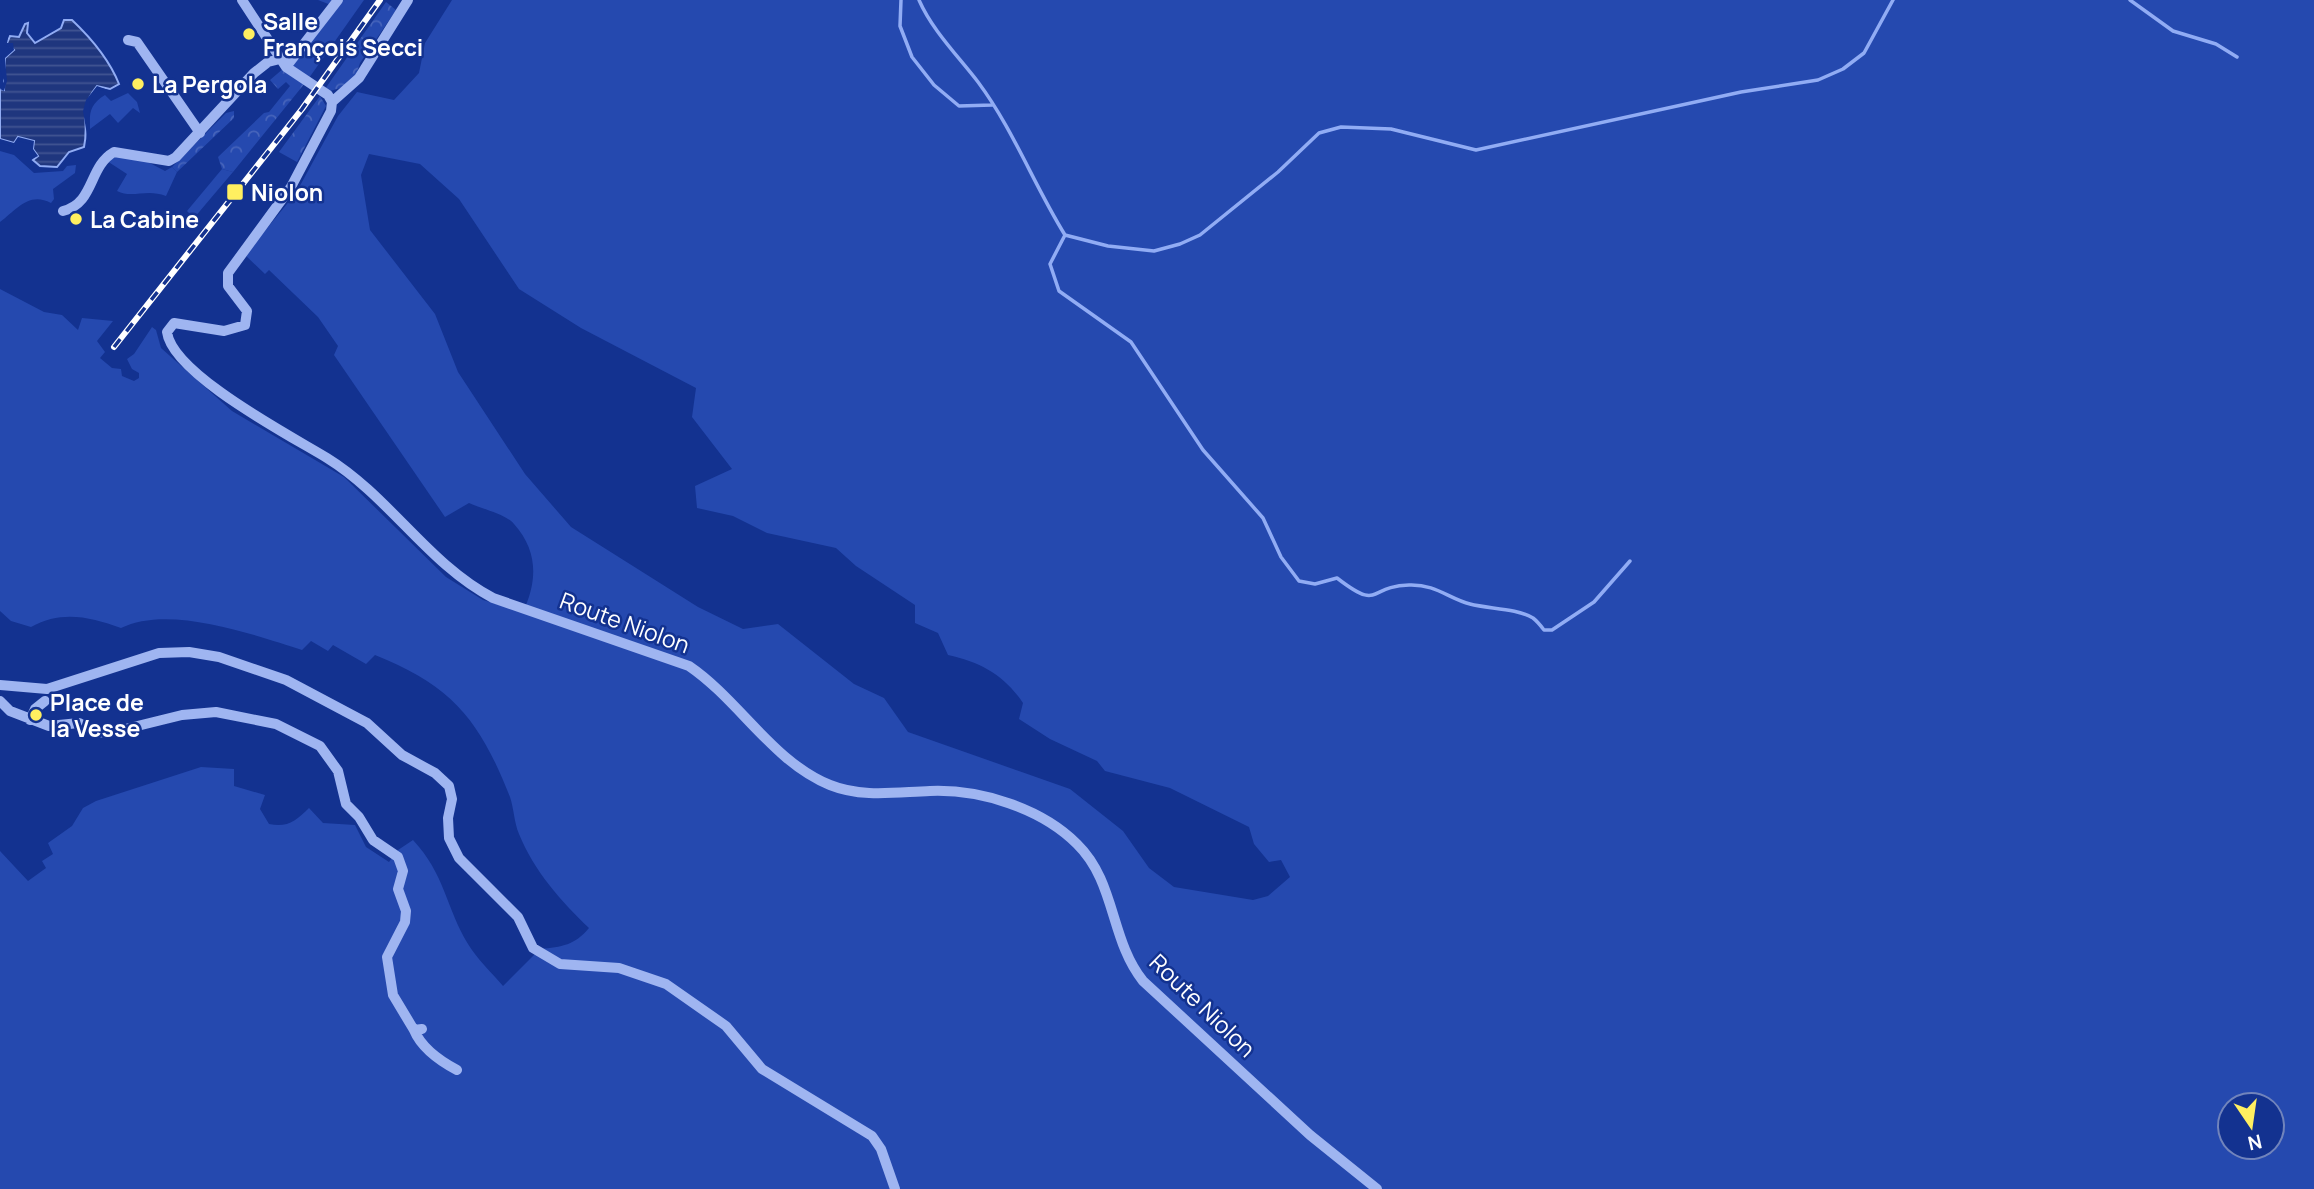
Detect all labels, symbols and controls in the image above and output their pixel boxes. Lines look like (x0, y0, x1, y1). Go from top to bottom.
place label: Salle François Secci (263, 5, 423, 63)
marker: Salle François Secci (241, 26, 257, 42)
place label: La Pergola (152, 68, 267, 100)
marker: La Pergola (130, 76, 146, 92)
place label: Niolon (251, 176, 323, 208)
marker: Niolon (225, 182, 245, 202)
place label: La Cabine (90, 203, 199, 235)
marker: La Cabine (68, 211, 84, 227)
street label: Route Niolon (556, 584, 694, 660)
place label: Place de la Vesse (50, 686, 144, 744)
marker: Place de la Vesse (28, 707, 44, 723)
street label: Route Niolon (1143, 946, 1263, 1064)
north arrow (2216, 1091, 2286, 1161)
text: N (2245, 1128, 2264, 1157)

